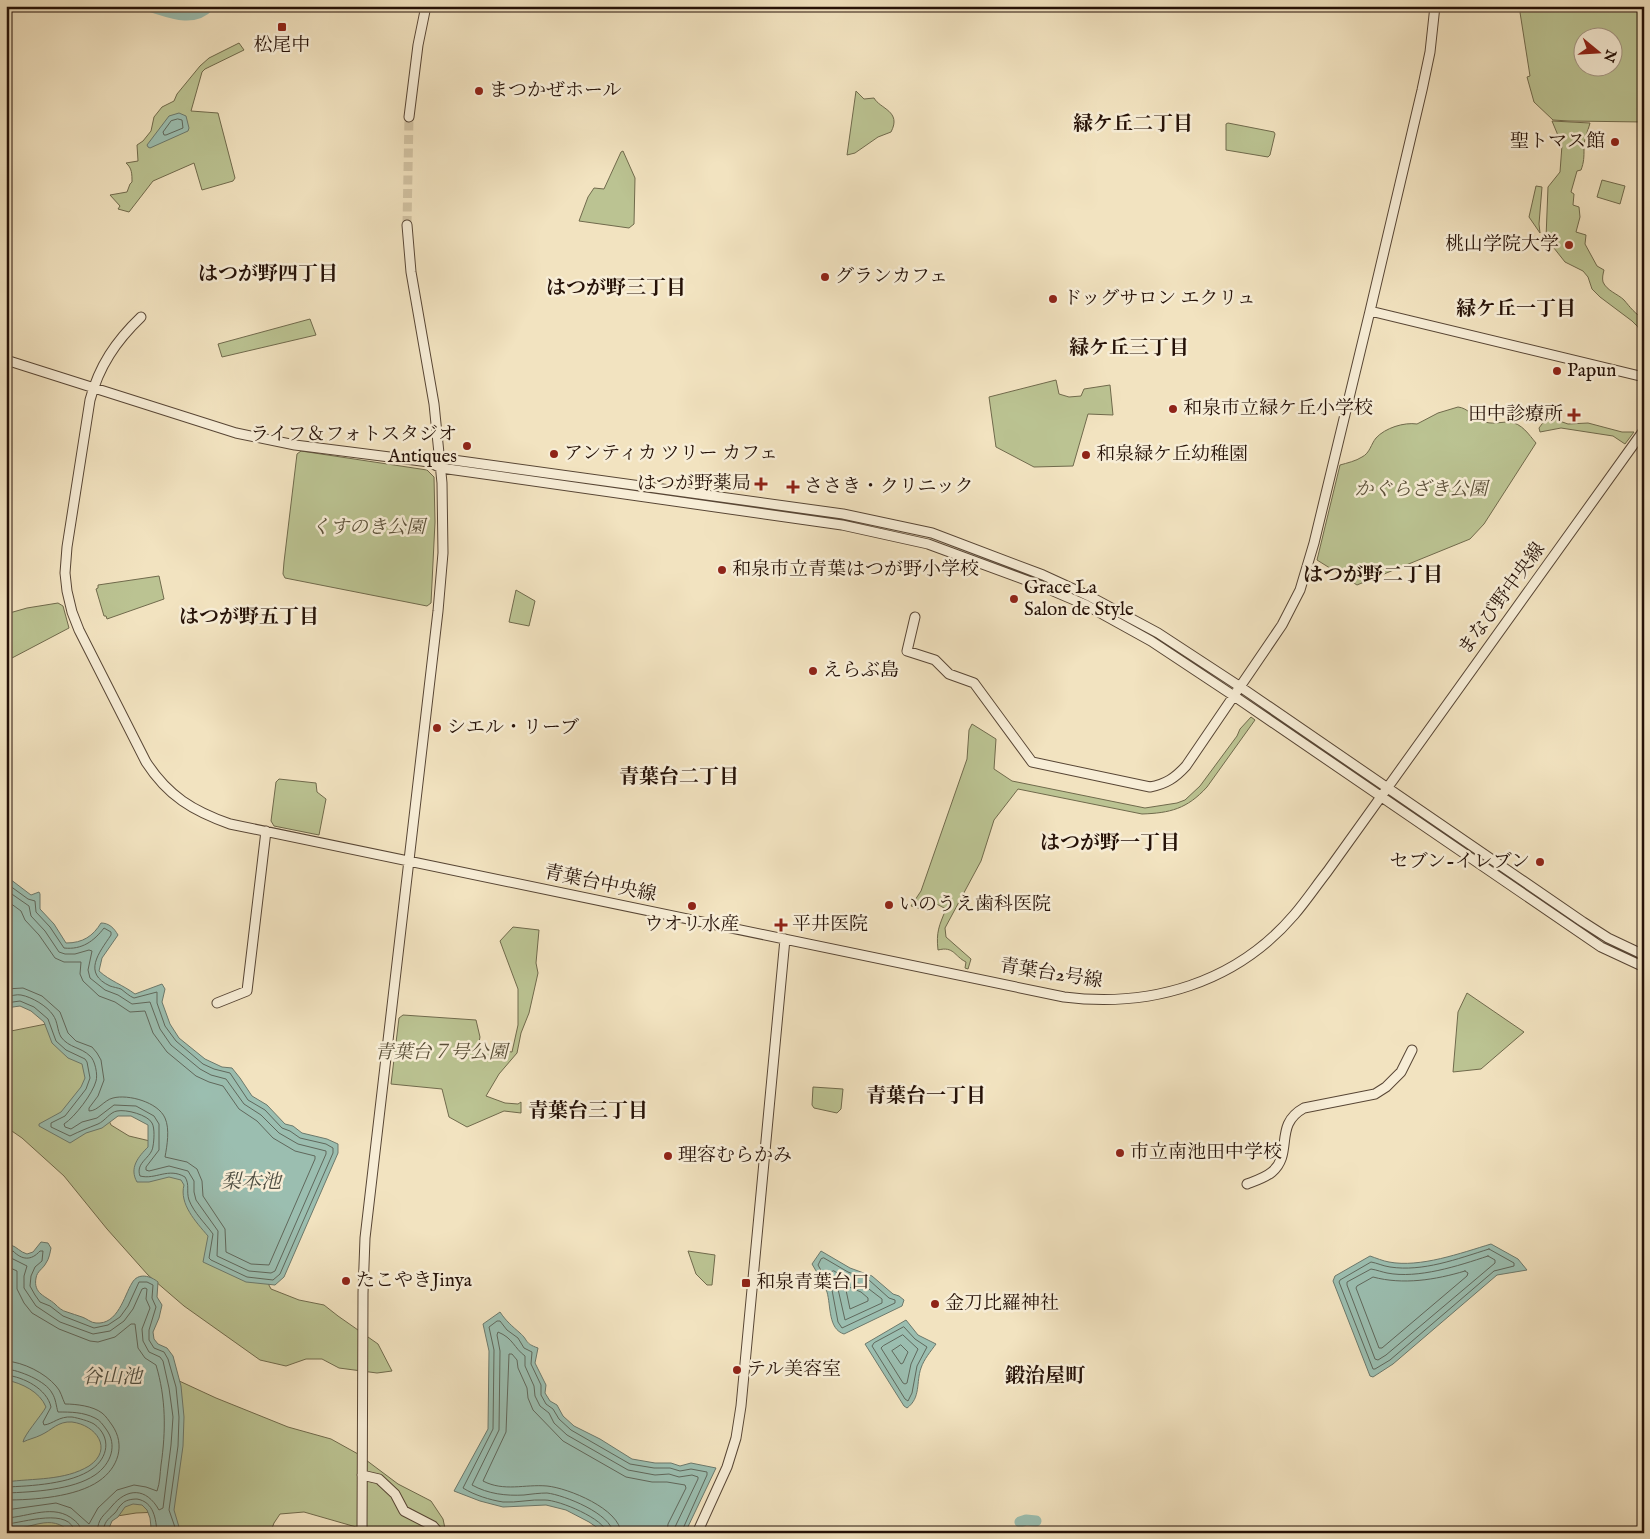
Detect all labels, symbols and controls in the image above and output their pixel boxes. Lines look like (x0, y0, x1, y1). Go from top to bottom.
marker: 松尾中 (276, 21, 288, 33)
north arrow (1572, 28, 1622, 78)
place label: 松尾中 (253, 34, 311, 58)
text: N (1599, 46, 1620, 64)
place label: まつかぜホール (489, 79, 622, 103)
marker: まつかぜホール (473, 85, 485, 97)
district label: 緑ケ丘二丁目 (1073, 112, 1193, 137)
place label: 聖トマス館 (1510, 130, 1605, 154)
marker: 聖トマス館 (1609, 136, 1621, 148)
place label: 桃山学院大学 (1445, 233, 1559, 257)
marker: 桃山学院大学 (1563, 239, 1575, 251)
district label: はつが野四丁目 (198, 262, 338, 287)
place label: グランカフェ (835, 265, 948, 289)
marker: グランカフェ (819, 271, 831, 283)
district label: はつが野三丁目 (546, 276, 686, 301)
place label: ドッグサロン エクリュ (1063, 287, 1256, 311)
marker: ドッグサロン エクリュ (1047, 293, 1059, 305)
district label: 緑ケ丘一丁目 (1456, 297, 1576, 322)
district label: 緑ケ丘三丁目 (1069, 336, 1189, 361)
place label: Papun (1567, 359, 1616, 383)
marker: Papun (1551, 365, 1563, 377)
place label: 和泉市立緑ケ丘小学校 (1183, 397, 1373, 421)
marker: 和泉市立緑ケ丘小学校 (1167, 403, 1179, 415)
place label: 田中診療所 (1468, 403, 1563, 427)
marker: 田中診療所 (1567, 408, 1581, 422)
place label: ライフ＆フォトスタジオ Antiques (250, 423, 457, 469)
marker: ライフ＆フォトスタジオ Antiques (461, 440, 473, 452)
place label: アンティカ ツリー カフェ (564, 442, 778, 466)
place label: 和泉緑ケ丘幼稚園 (1096, 443, 1248, 467)
marker: アンティカ ツリー カフェ (548, 448, 560, 460)
marker: 和泉緑ケ丘幼稚園 (1080, 449, 1092, 461)
place label: はつが野薬局 (637, 472, 751, 496)
place label: ささき・クリニック (804, 475, 974, 499)
marker: はつが野薬局 (755, 478, 767, 490)
park label: かぐらざき公園 (1354, 478, 1490, 502)
marker: ささき・クリニック (786, 480, 800, 494)
park label: くすのき公園 (311, 516, 428, 540)
street label: まなび野中央線 (1453, 538, 1551, 660)
place label: 和泉市立青葉はつが野小学校 (732, 558, 979, 582)
district label: はつが野二丁目 (1303, 563, 1443, 588)
marker: 和泉市立青葉はつが野小学校 (716, 564, 728, 576)
place label: Grace La Salon de Style (1024, 576, 1134, 622)
marker: Grace La Salon de Style (1008, 593, 1020, 605)
district label: はつが野五丁目 (179, 605, 319, 630)
place label: えらぶ島 (823, 659, 899, 683)
marker: えらぶ島 (807, 665, 819, 677)
place label: シエル・リーブ (447, 716, 579, 740)
marker: シエル・リーブ (431, 722, 443, 734)
district label: 青葉台二丁目 (619, 765, 739, 790)
district label: はつが野一丁目 (1040, 831, 1180, 856)
place label: セブン-イレブン (1390, 850, 1530, 874)
marker: セブン-イレブン (1534, 856, 1546, 868)
street label: 青葉台中央線 (542, 860, 658, 908)
place label: いのうえ歯科医院 (899, 893, 1051, 917)
marker: いのうえ歯科医院 (883, 899, 895, 911)
marker: ウオリ水産 (686, 900, 698, 912)
place label: ウオリ水産 (644, 913, 740, 937)
place label: 平井医院 (792, 913, 868, 937)
marker: 平井医院 (774, 918, 788, 932)
street label: 青葉台2号線 (998, 954, 1104, 994)
park label: 青葉台７号公園 (374, 1041, 510, 1065)
district label: 青葉台一丁目 (866, 1084, 986, 1109)
district label: 青葉台三丁目 (528, 1099, 648, 1124)
place label: 市立南池田中学校 (1130, 1141, 1282, 1165)
place label: 理容むらかみ (678, 1144, 792, 1168)
marker: 市立南池田中学校 (1114, 1147, 1126, 1159)
marker: 理容むらかみ (662, 1150, 674, 1162)
water label: 梨本池 (221, 1170, 283, 1195)
place label: たこやきJinya (356, 1269, 473, 1293)
place label: 和泉青葉台口 (756, 1271, 870, 1295)
marker: たこやきJinya (340, 1275, 352, 1287)
marker: 和泉青葉台口 (740, 1277, 752, 1289)
place label: 金刀比羅神社 (945, 1292, 1059, 1316)
marker: 金刀比羅神社 (929, 1298, 941, 1310)
place label: テル美容室 (747, 1358, 841, 1382)
marker: テル美容室 (731, 1364, 743, 1376)
district label: 鍛治屋町 (1005, 1364, 1086, 1389)
water label: 谷山池 (82, 1365, 144, 1390)

